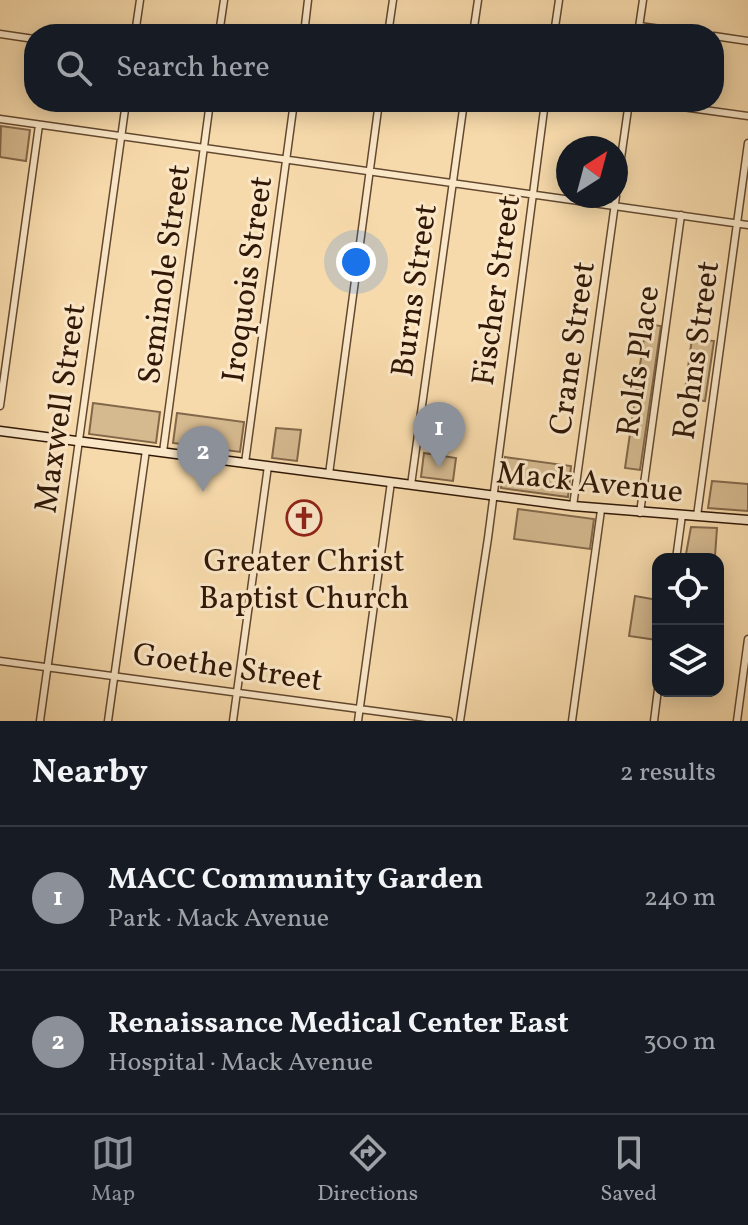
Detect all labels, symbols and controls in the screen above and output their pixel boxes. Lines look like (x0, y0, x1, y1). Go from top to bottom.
search box (24, 24, 724, 112)
icon: search (52, 46, 96, 90)
text: Search here (116, 47, 270, 89)
north arrow (556, 136, 628, 208)
street label: Seminole Street (129, 162, 203, 387)
street label: Iroquois Street (213, 173, 285, 385)
street label: Fischer Street (463, 192, 533, 388)
street label: Burns Street (382, 201, 450, 380)
your location (336, 242, 376, 282)
street label: Rohns Street (664, 258, 732, 443)
street label: Crane Street (540, 259, 608, 438)
street label: Rolfs Place (608, 283, 672, 440)
street label: Maxwell Street (25, 301, 98, 516)
pin: 1 (413, 402, 465, 468)
pin: 2 (177, 426, 229, 492)
street label: Mack Avenue (494, 452, 685, 516)
church icon: Greater Christ Baptist Church (285, 499, 323, 537)
place label: Greater Christ Baptist Church (199, 541, 409, 622)
map controls (652, 553, 724, 697)
button: locate (652, 553, 724, 625)
button: layers (652, 625, 724, 697)
street label: Goethe Street (130, 634, 325, 704)
text: Nearby (32, 750, 148, 797)
text: 2 results (620, 755, 716, 791)
text: MACC Community Garden (108, 859, 483, 901)
text: 1 (53, 880, 63, 916)
text: 240 m (644, 880, 716, 916)
text: Park · Mack Avenue (108, 901, 329, 937)
text: Renaissance Medical Center East (108, 1003, 569, 1045)
text: 2 (51, 1024, 65, 1060)
text: 300 m (643, 1024, 716, 1060)
text: Hospital · Mack Avenue (108, 1045, 373, 1081)
tab: Map (91, 1131, 135, 1210)
tab: Directions (317, 1131, 418, 1210)
tab: Saved (600, 1131, 657, 1210)

